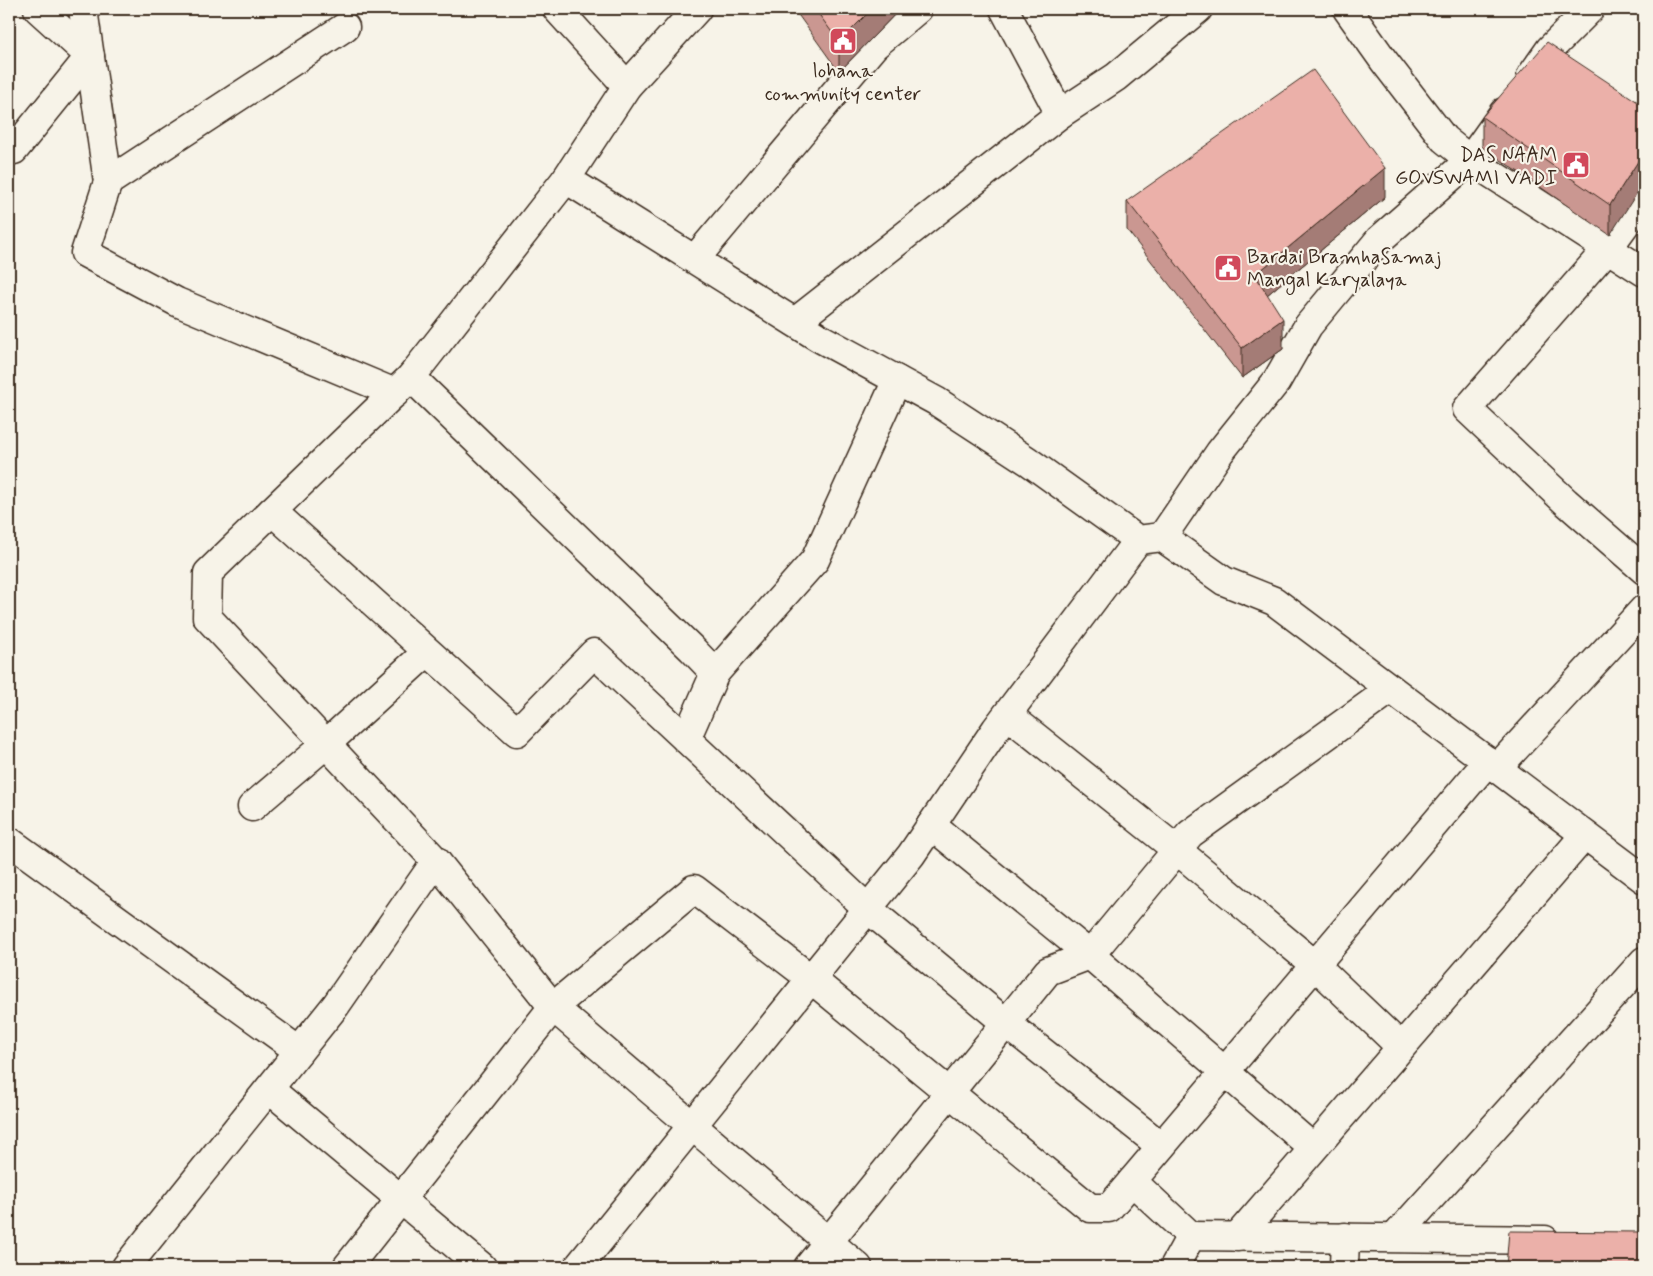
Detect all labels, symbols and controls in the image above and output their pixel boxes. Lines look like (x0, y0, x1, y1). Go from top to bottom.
public building icon: lohana community center (828, 26, 858, 56)
place label: lohana community center (765, 58, 921, 108)
place label: DAS NAAM GOVSWAMI VADI (1395, 142, 1557, 192)
public building icon: DAS NAAM GOVSWAMI VADI (1561, 150, 1591, 180)
place label: Bardai BramhaSamaj Mangal Karyalaya (1247, 244, 1441, 295)
public building icon: Bardai BramhaSamaj Mangal Karyalaya (1213, 253, 1243, 283)

